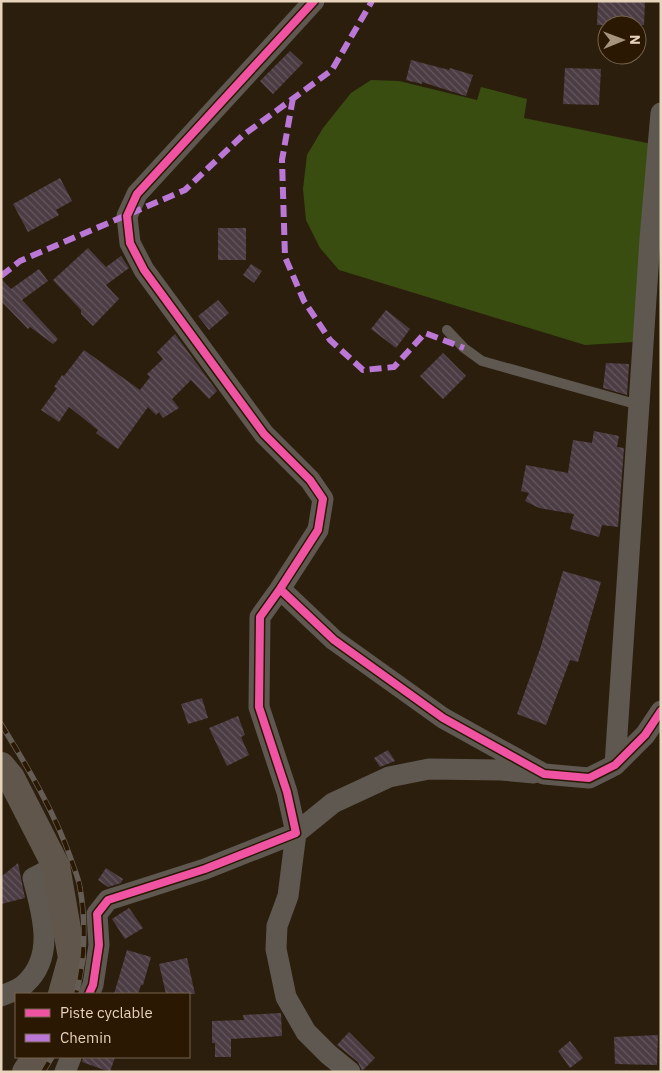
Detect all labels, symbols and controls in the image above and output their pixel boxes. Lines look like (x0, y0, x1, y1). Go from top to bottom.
north arrow (597, 15, 647, 65)
text: N (626, 35, 644, 45)
legend (15, 993, 190, 1058)
text: Piste cyclable (60, 1003, 153, 1022)
text: Chemin (60, 1028, 111, 1047)

